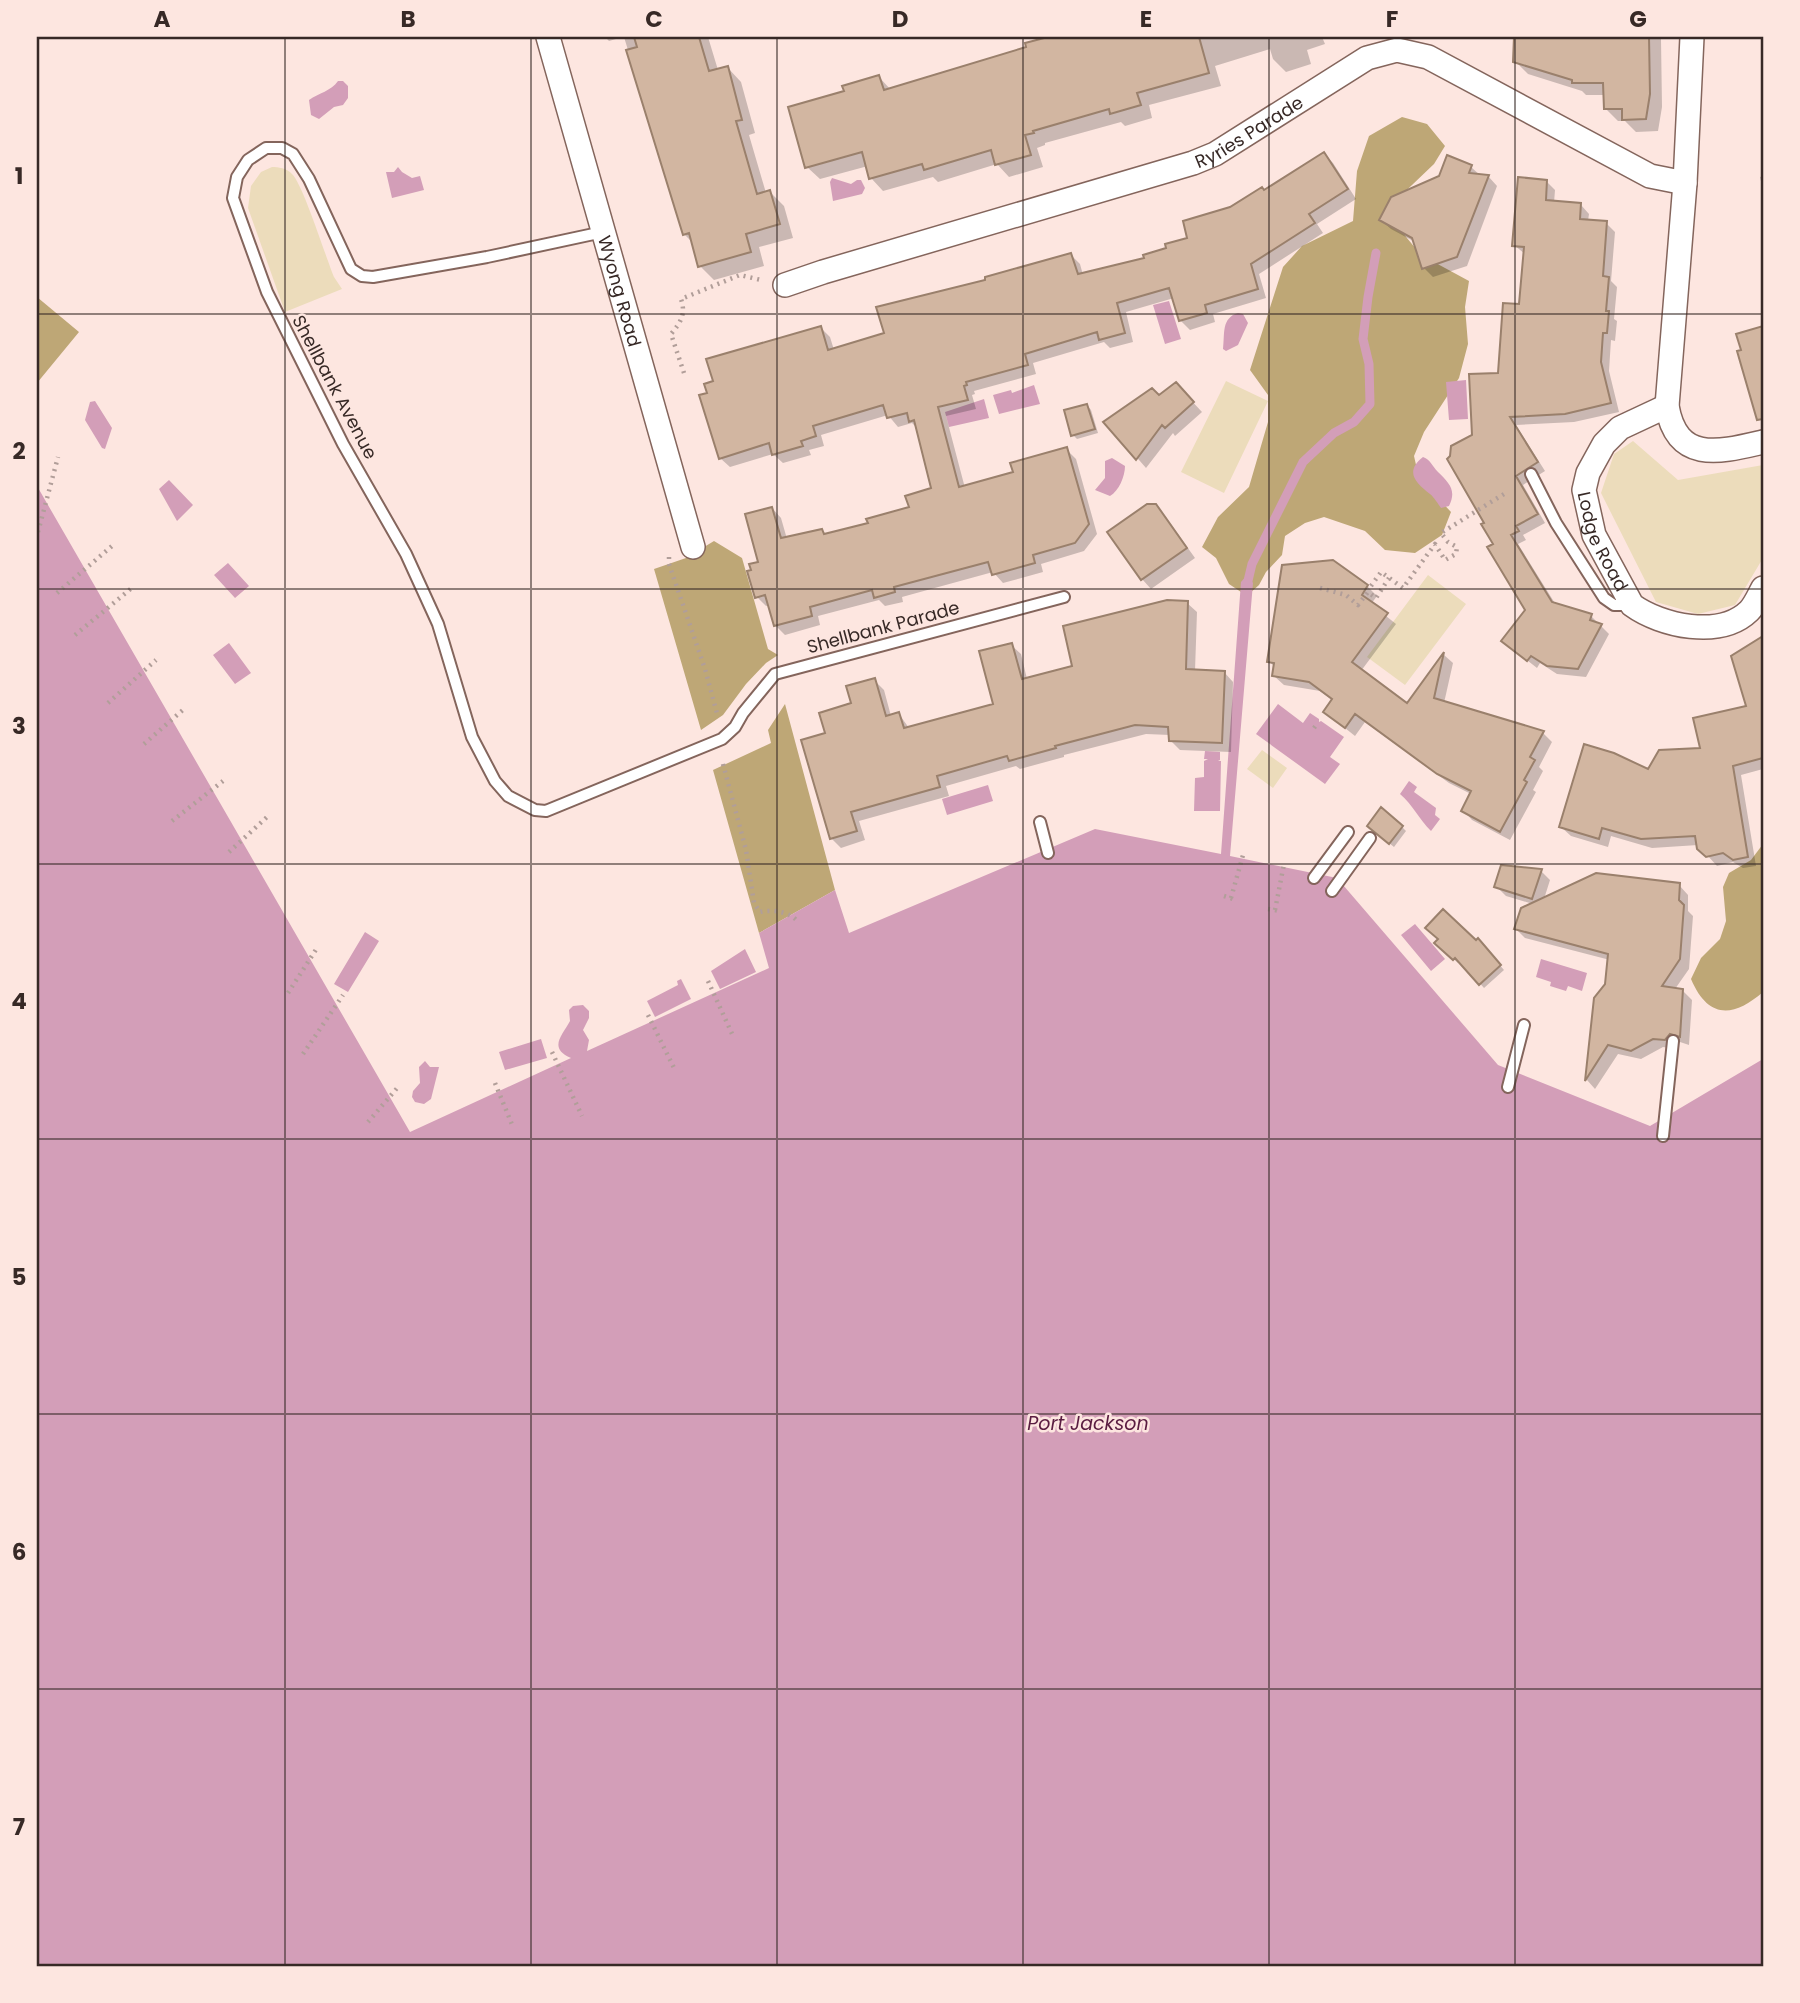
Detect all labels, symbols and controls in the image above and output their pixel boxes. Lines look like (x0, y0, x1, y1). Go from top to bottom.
text: A (154, 3, 171, 35)
text: B (400, 3, 416, 35)
text: C (645, 3, 663, 35)
text: D (892, 3, 908, 35)
text: E (1140, 3, 1152, 35)
text: F (1386, 3, 1398, 35)
text: G (1629, 3, 1647, 35)
street label: Ryries Parade (1191, 89, 1308, 173)
text: 1 (15, 160, 23, 192)
street label: Wyong Road (593, 232, 648, 349)
street label: Shellbank Avenue (286, 311, 384, 463)
text: 2 (12, 435, 26, 467)
street label: Lodge Road (1572, 489, 1635, 595)
street label: Shellbank Parade (804, 595, 962, 659)
text: 3 (12, 710, 26, 742)
text: 4 (11, 985, 27, 1017)
text: 5 (12, 1261, 26, 1293)
water label: Port Jackson (1027, 1410, 1149, 1437)
text: 6 (12, 1536, 26, 1568)
text: 7 (13, 1811, 25, 1843)

